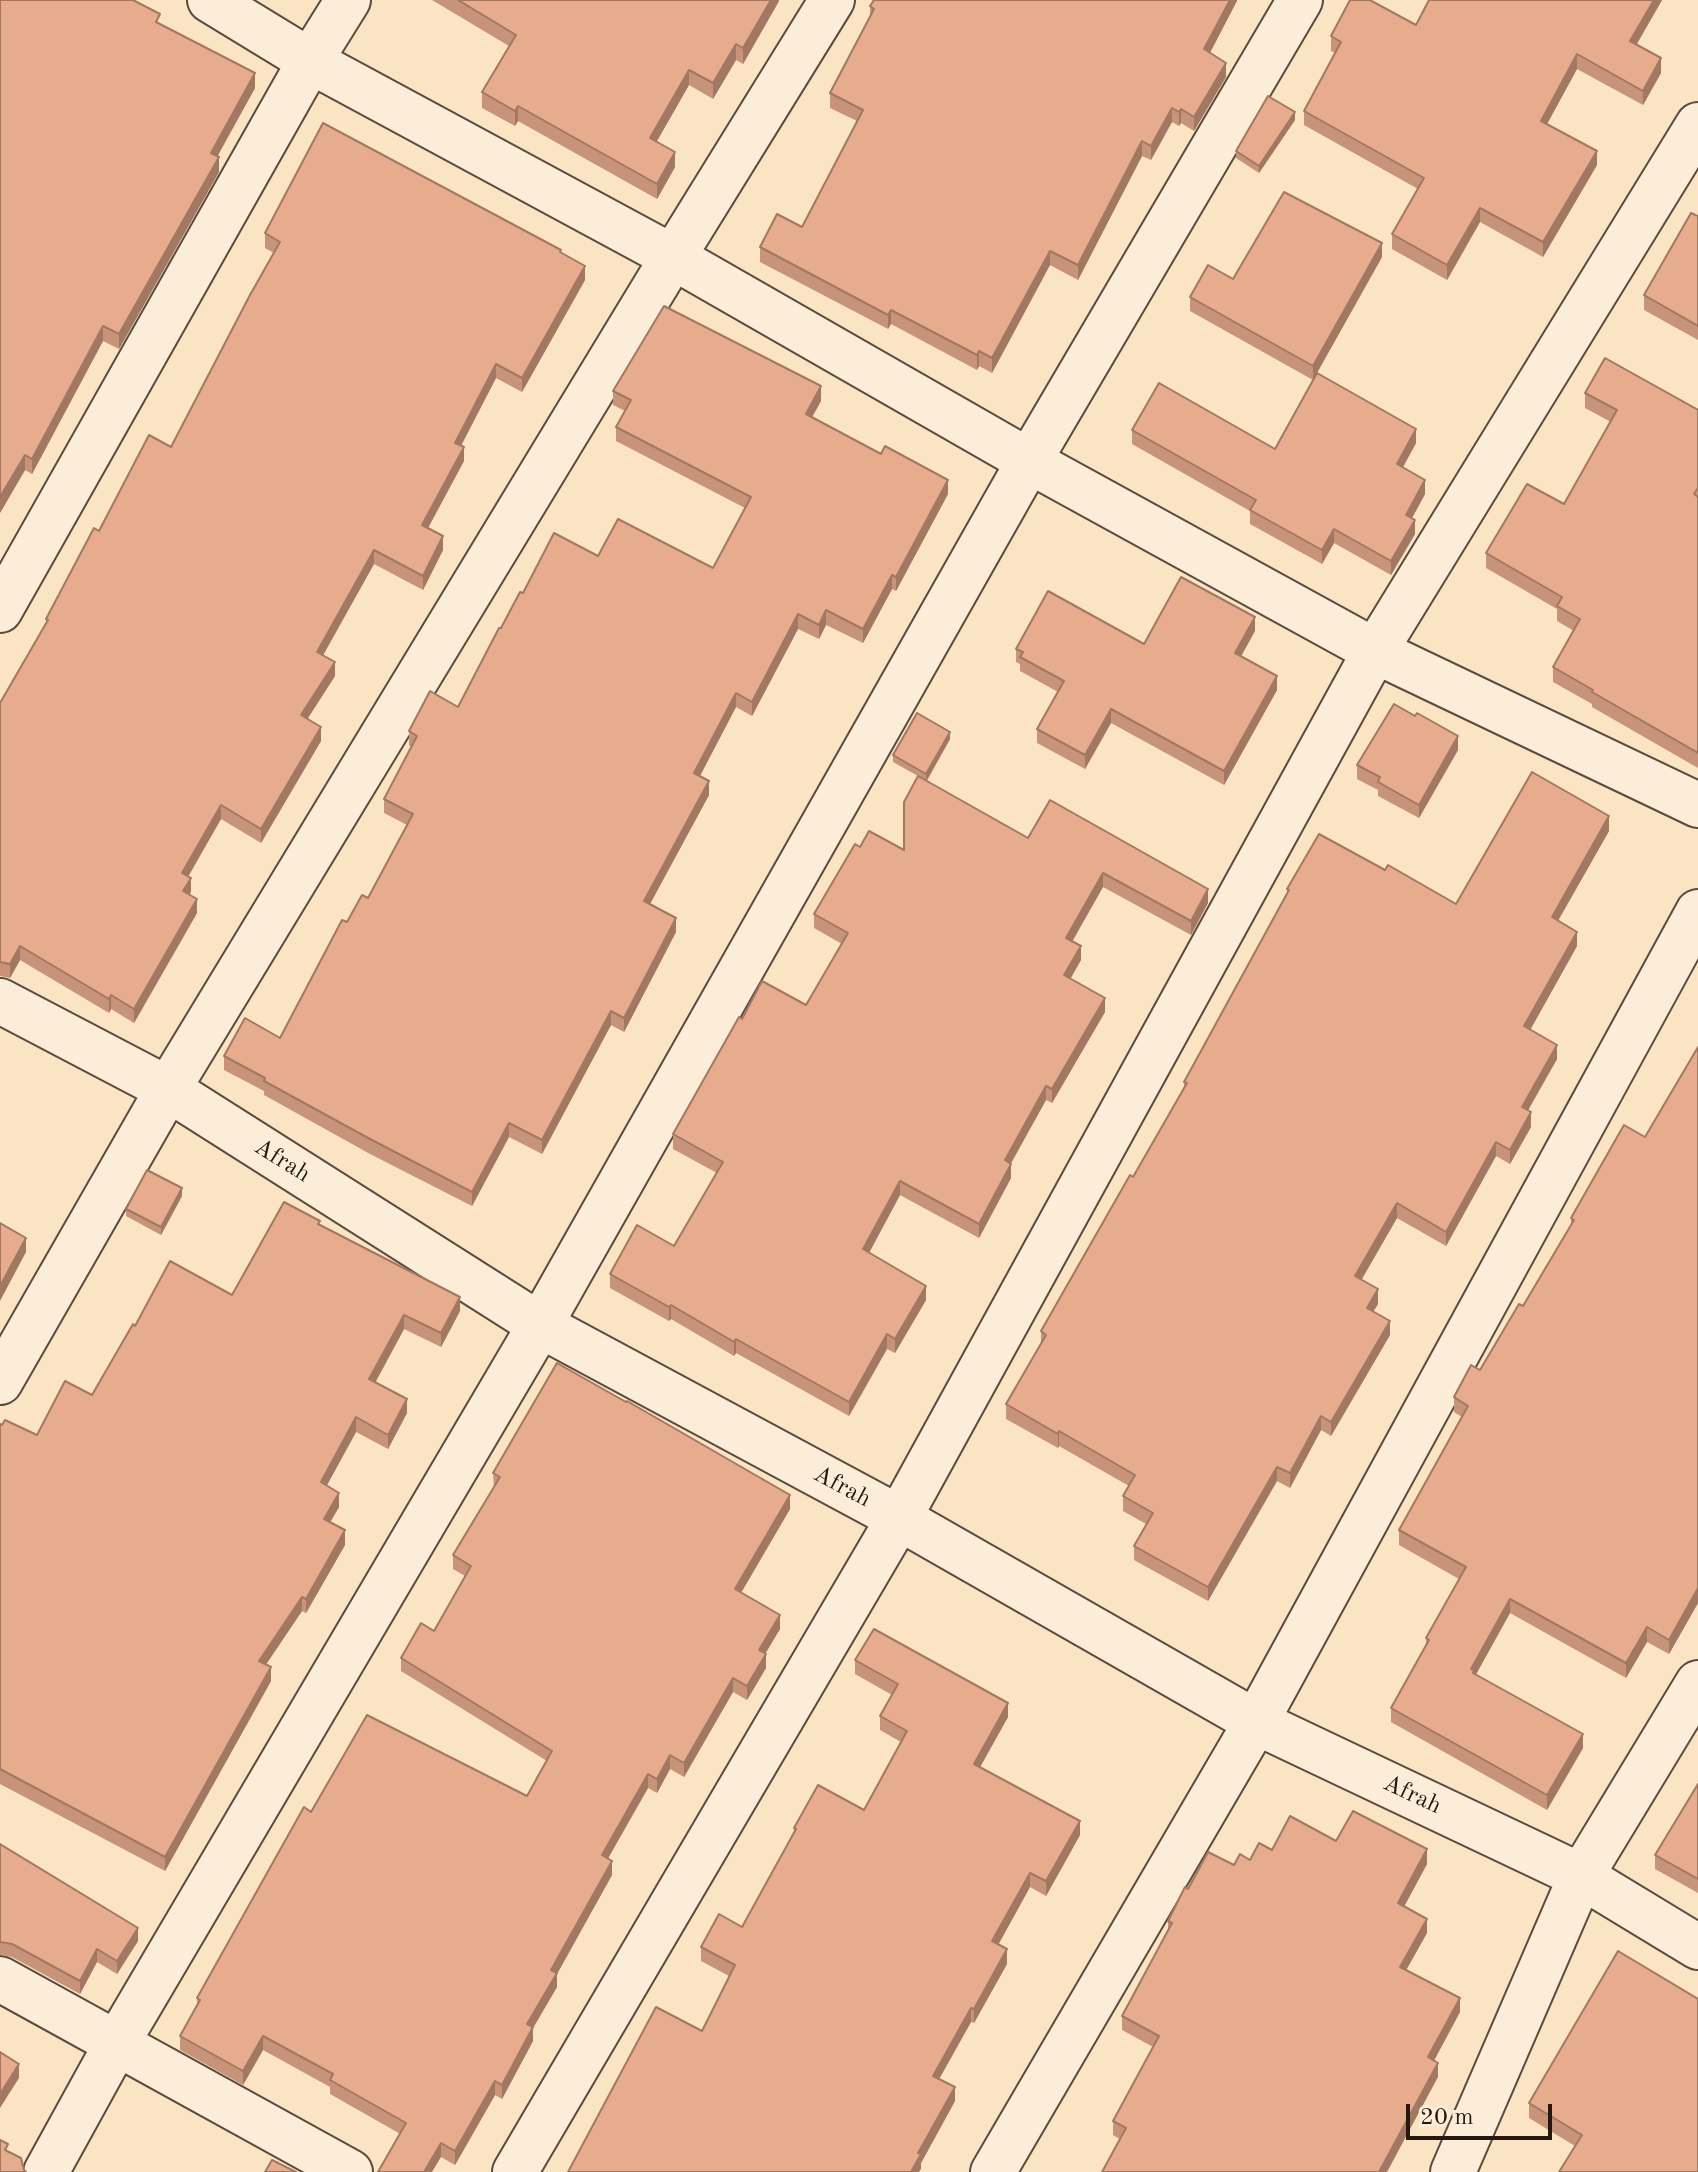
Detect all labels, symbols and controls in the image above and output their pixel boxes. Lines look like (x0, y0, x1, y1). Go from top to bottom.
street label: Afrah (249, 1133, 315, 1189)
street label: Afrah (808, 1460, 876, 1514)
street label: Afrah (1378, 1769, 1446, 1821)
scale bar (1410, 2088, 1556, 2138)
text: 20 m (1420, 2106, 1474, 2130)

